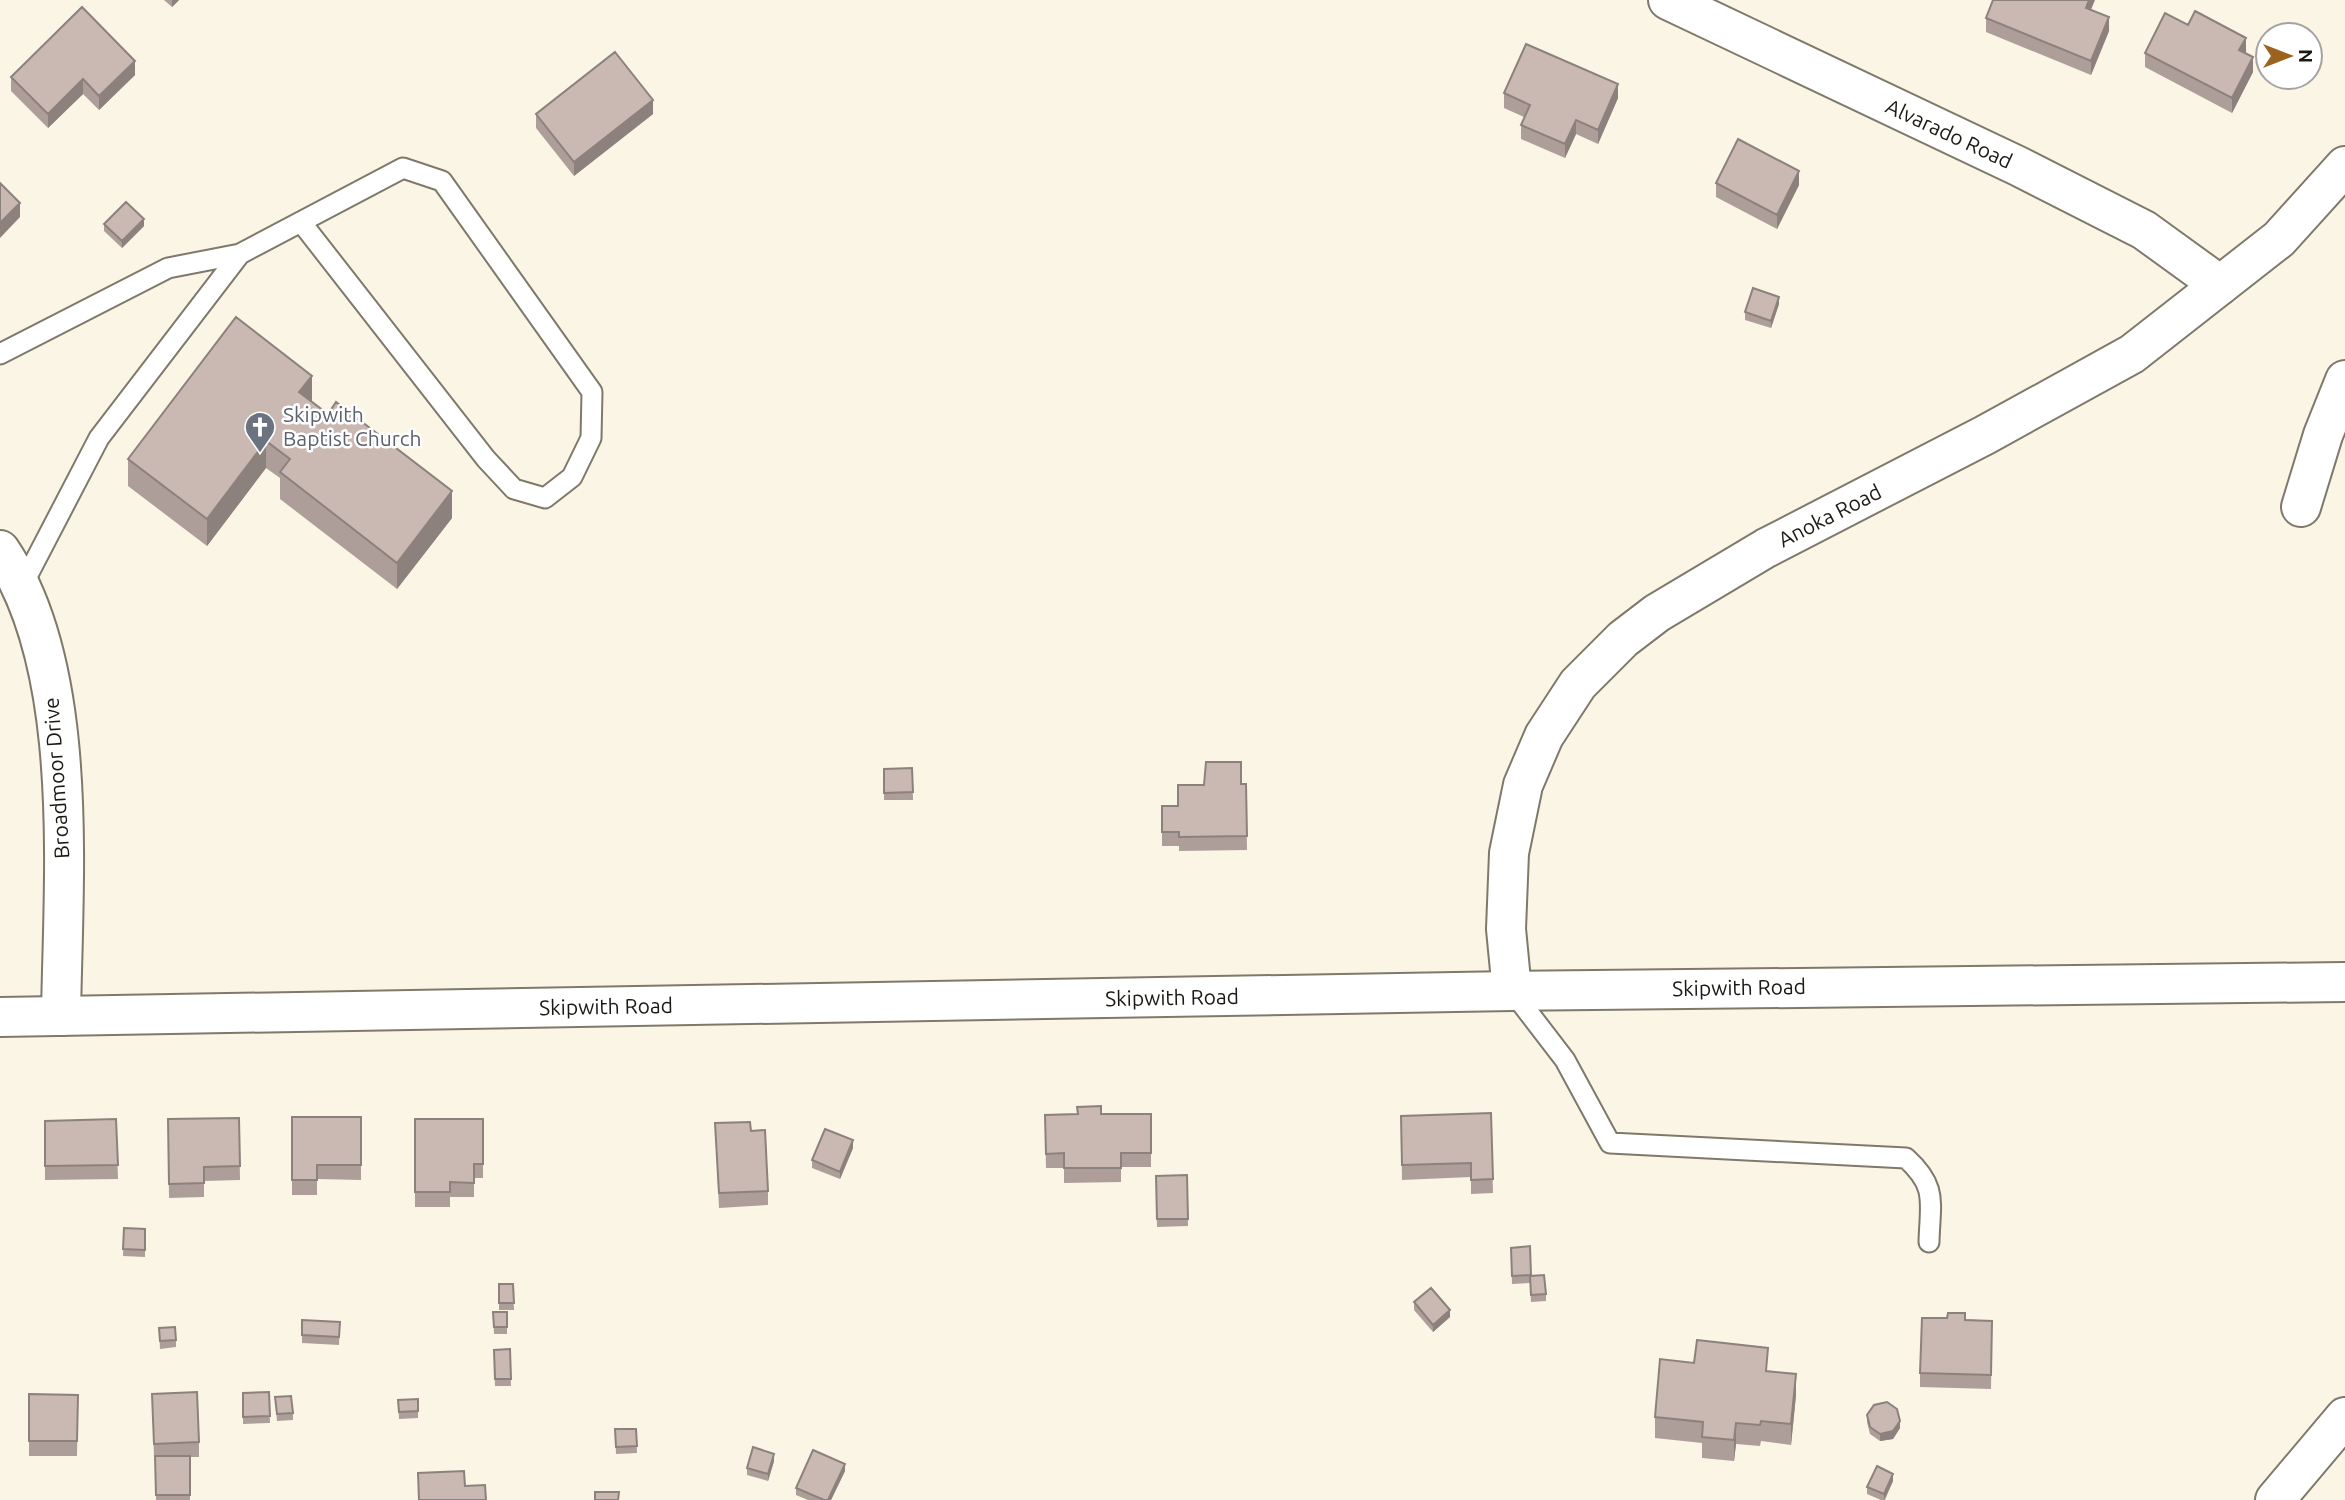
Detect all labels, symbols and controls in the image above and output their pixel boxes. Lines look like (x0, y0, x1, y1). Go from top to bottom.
north arrow (2254, 21, 2324, 91)
text: N (2295, 49, 2317, 63)
street label: Alvarado Road (1882, 93, 2016, 173)
place label: Skipwith Baptist Church (283, 402, 422, 450)
church icon: Skipwith Baptist Church (243, 410, 277, 454)
street label: Anoka Road (1774, 479, 1885, 551)
street label: Broadmoor Drive (38, 697, 74, 860)
street label: Skipwith Road (1672, 974, 1806, 1000)
street label: Skipwith Road (1105, 984, 1239, 1010)
street label: Skipwith Road (539, 993, 673, 1019)

